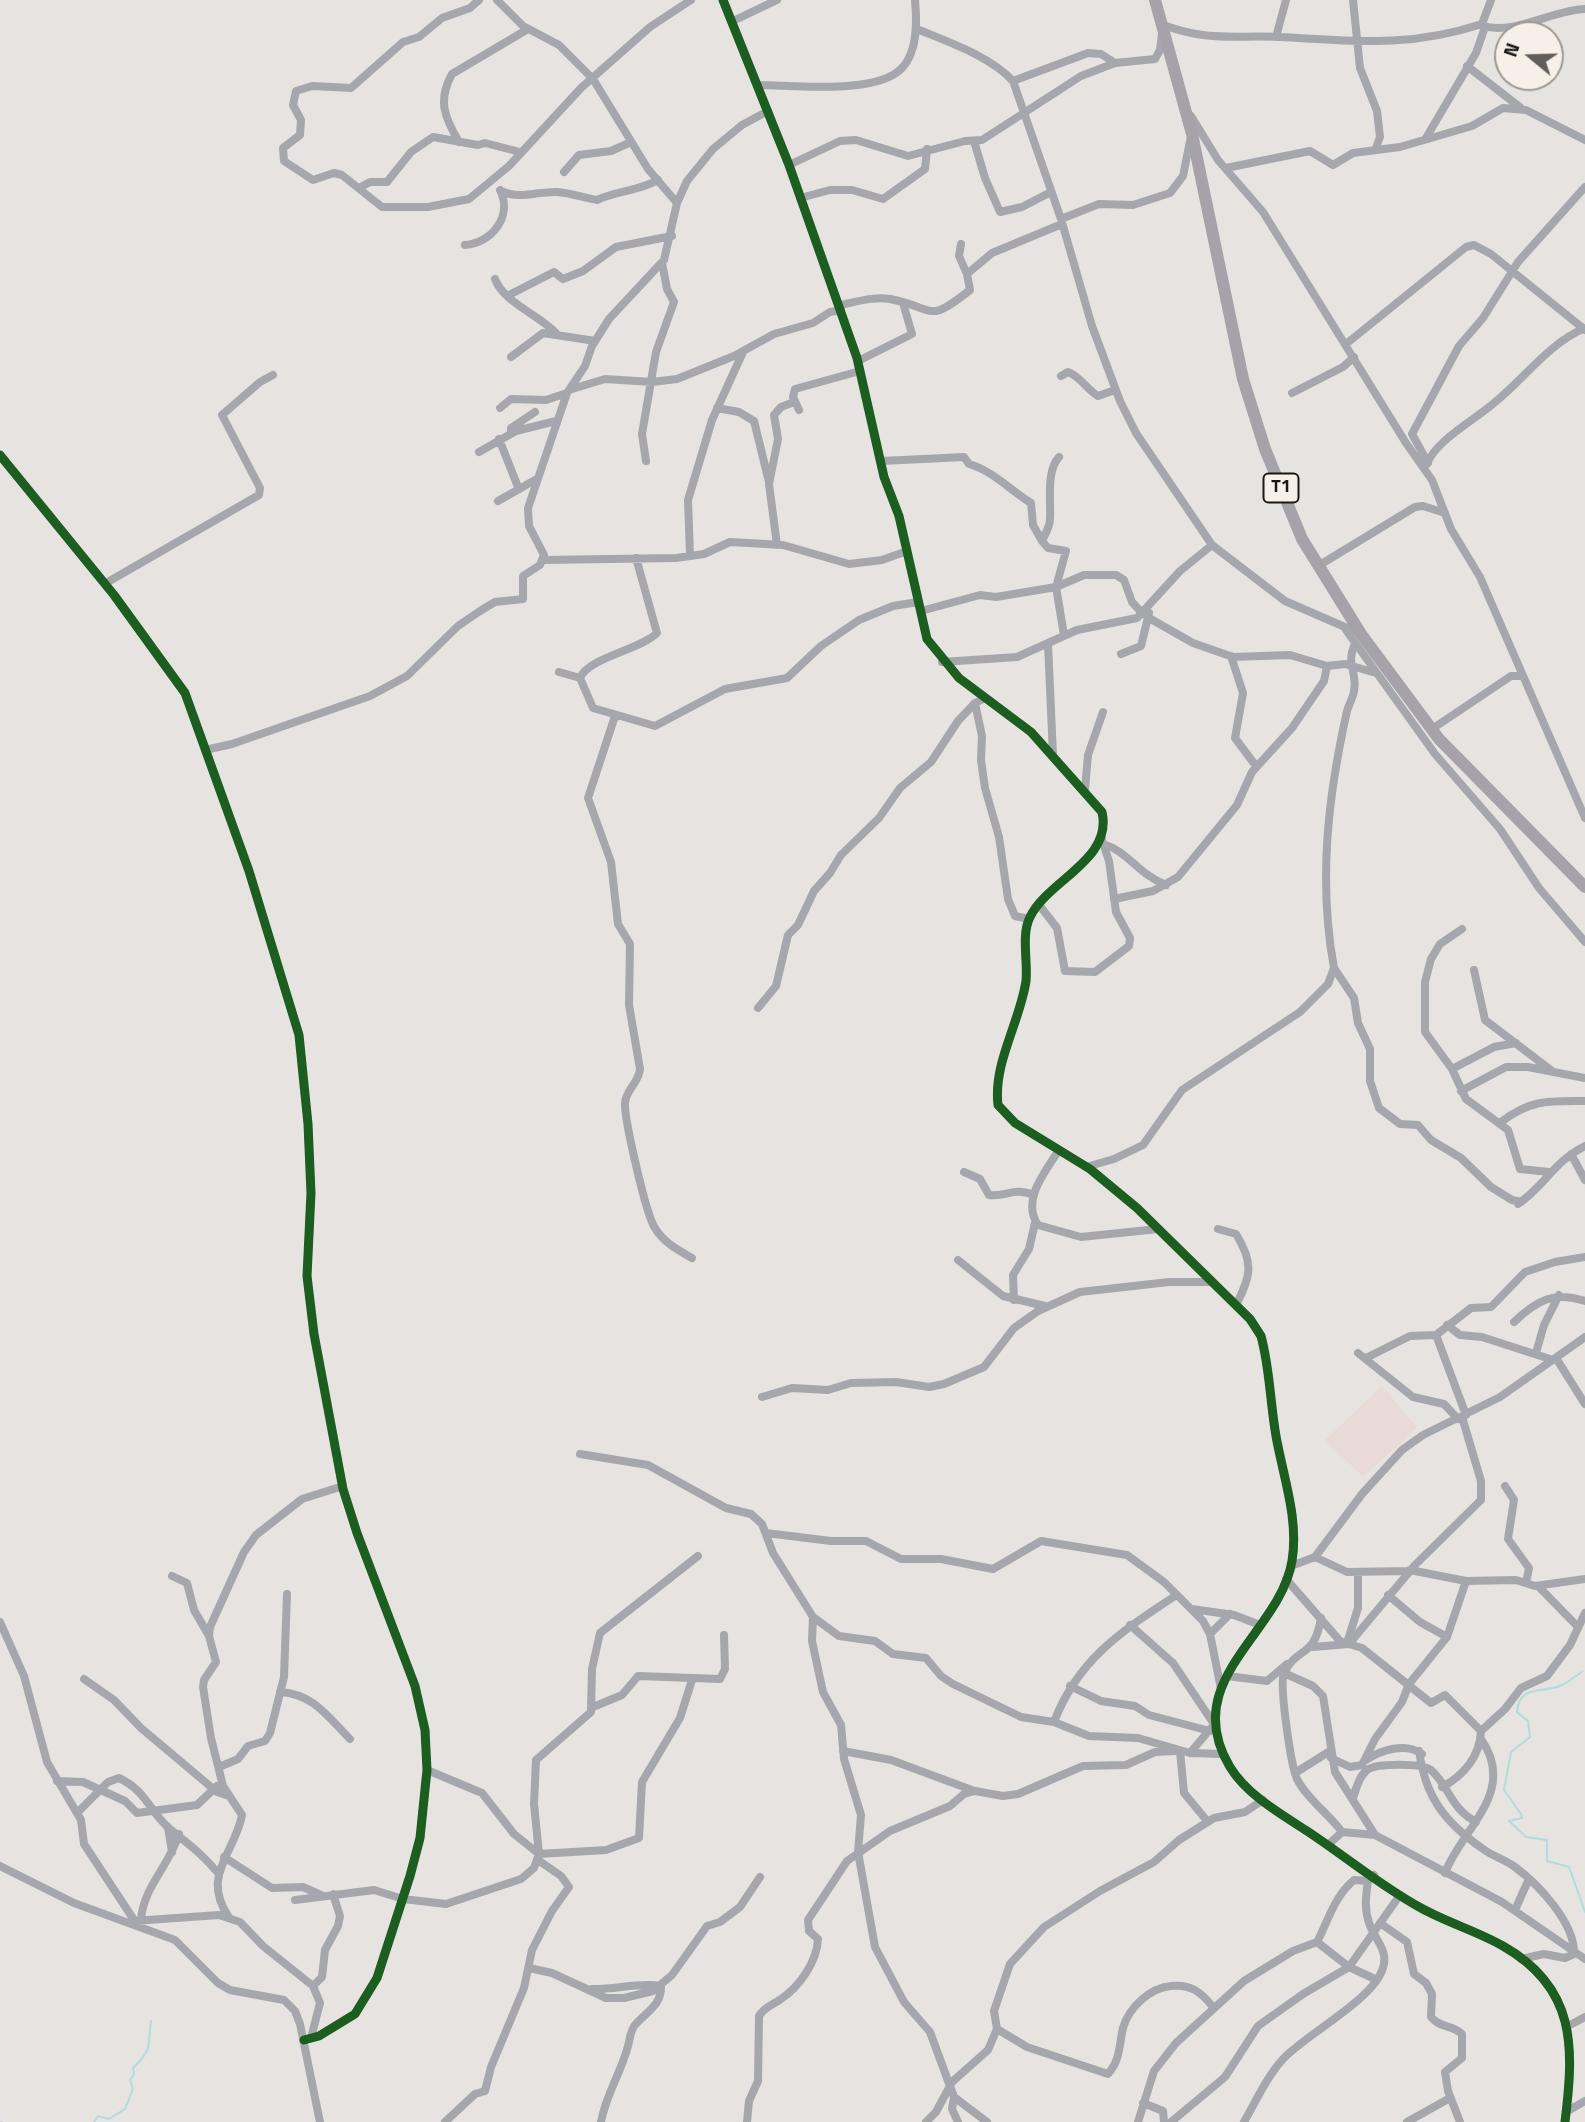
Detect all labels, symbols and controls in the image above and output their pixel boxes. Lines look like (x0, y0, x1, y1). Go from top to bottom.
north arrow (1494, 21, 1564, 91)
text: N (1495, 39, 1526, 61)
road number: T1 (1264, 474, 1298, 502)

